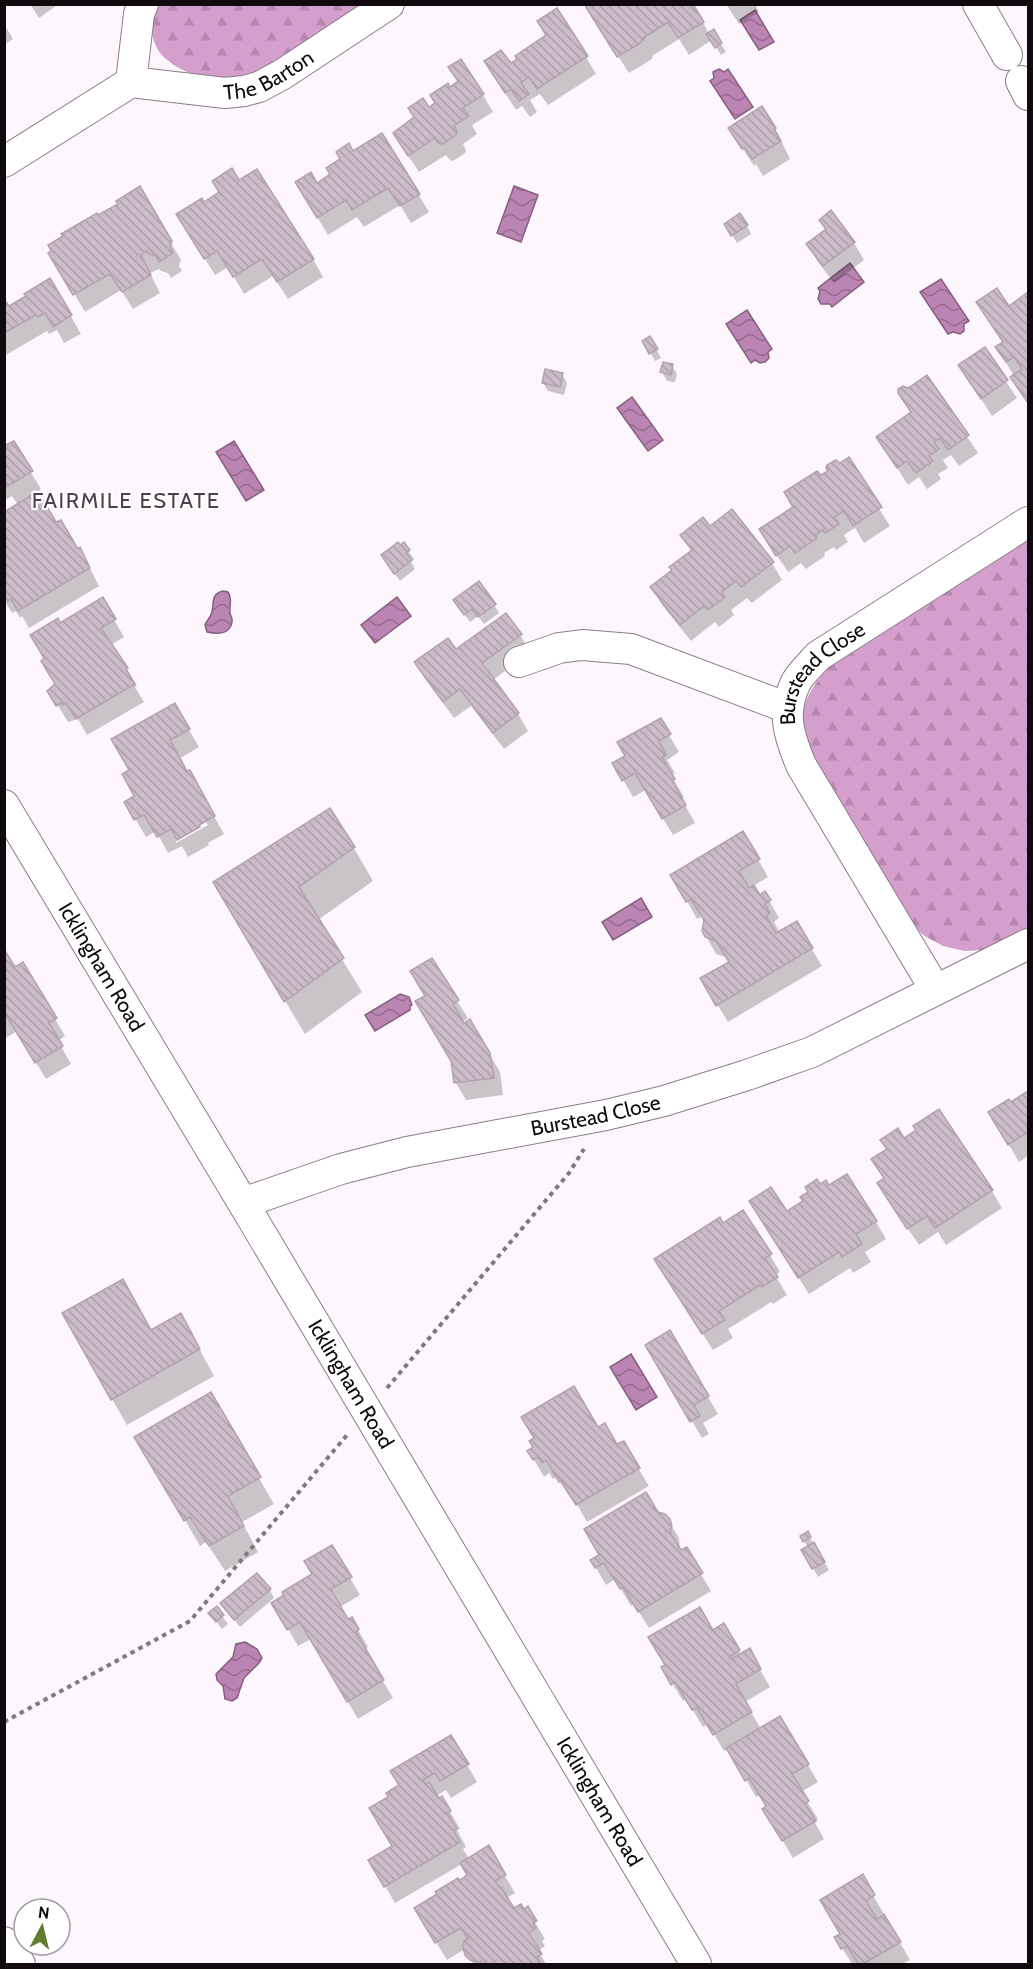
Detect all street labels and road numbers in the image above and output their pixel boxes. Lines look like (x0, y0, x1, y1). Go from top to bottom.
street label: The Barton (222, 44, 318, 105)
street label: Burstead Close (775, 616, 870, 726)
street label: Icklingham Road (53, 898, 150, 1036)
street label: Burstead Close (529, 1089, 663, 1141)
street label: Icklingham Road (303, 1315, 399, 1453)
street label: Icklingham Road (552, 1732, 648, 1871)

